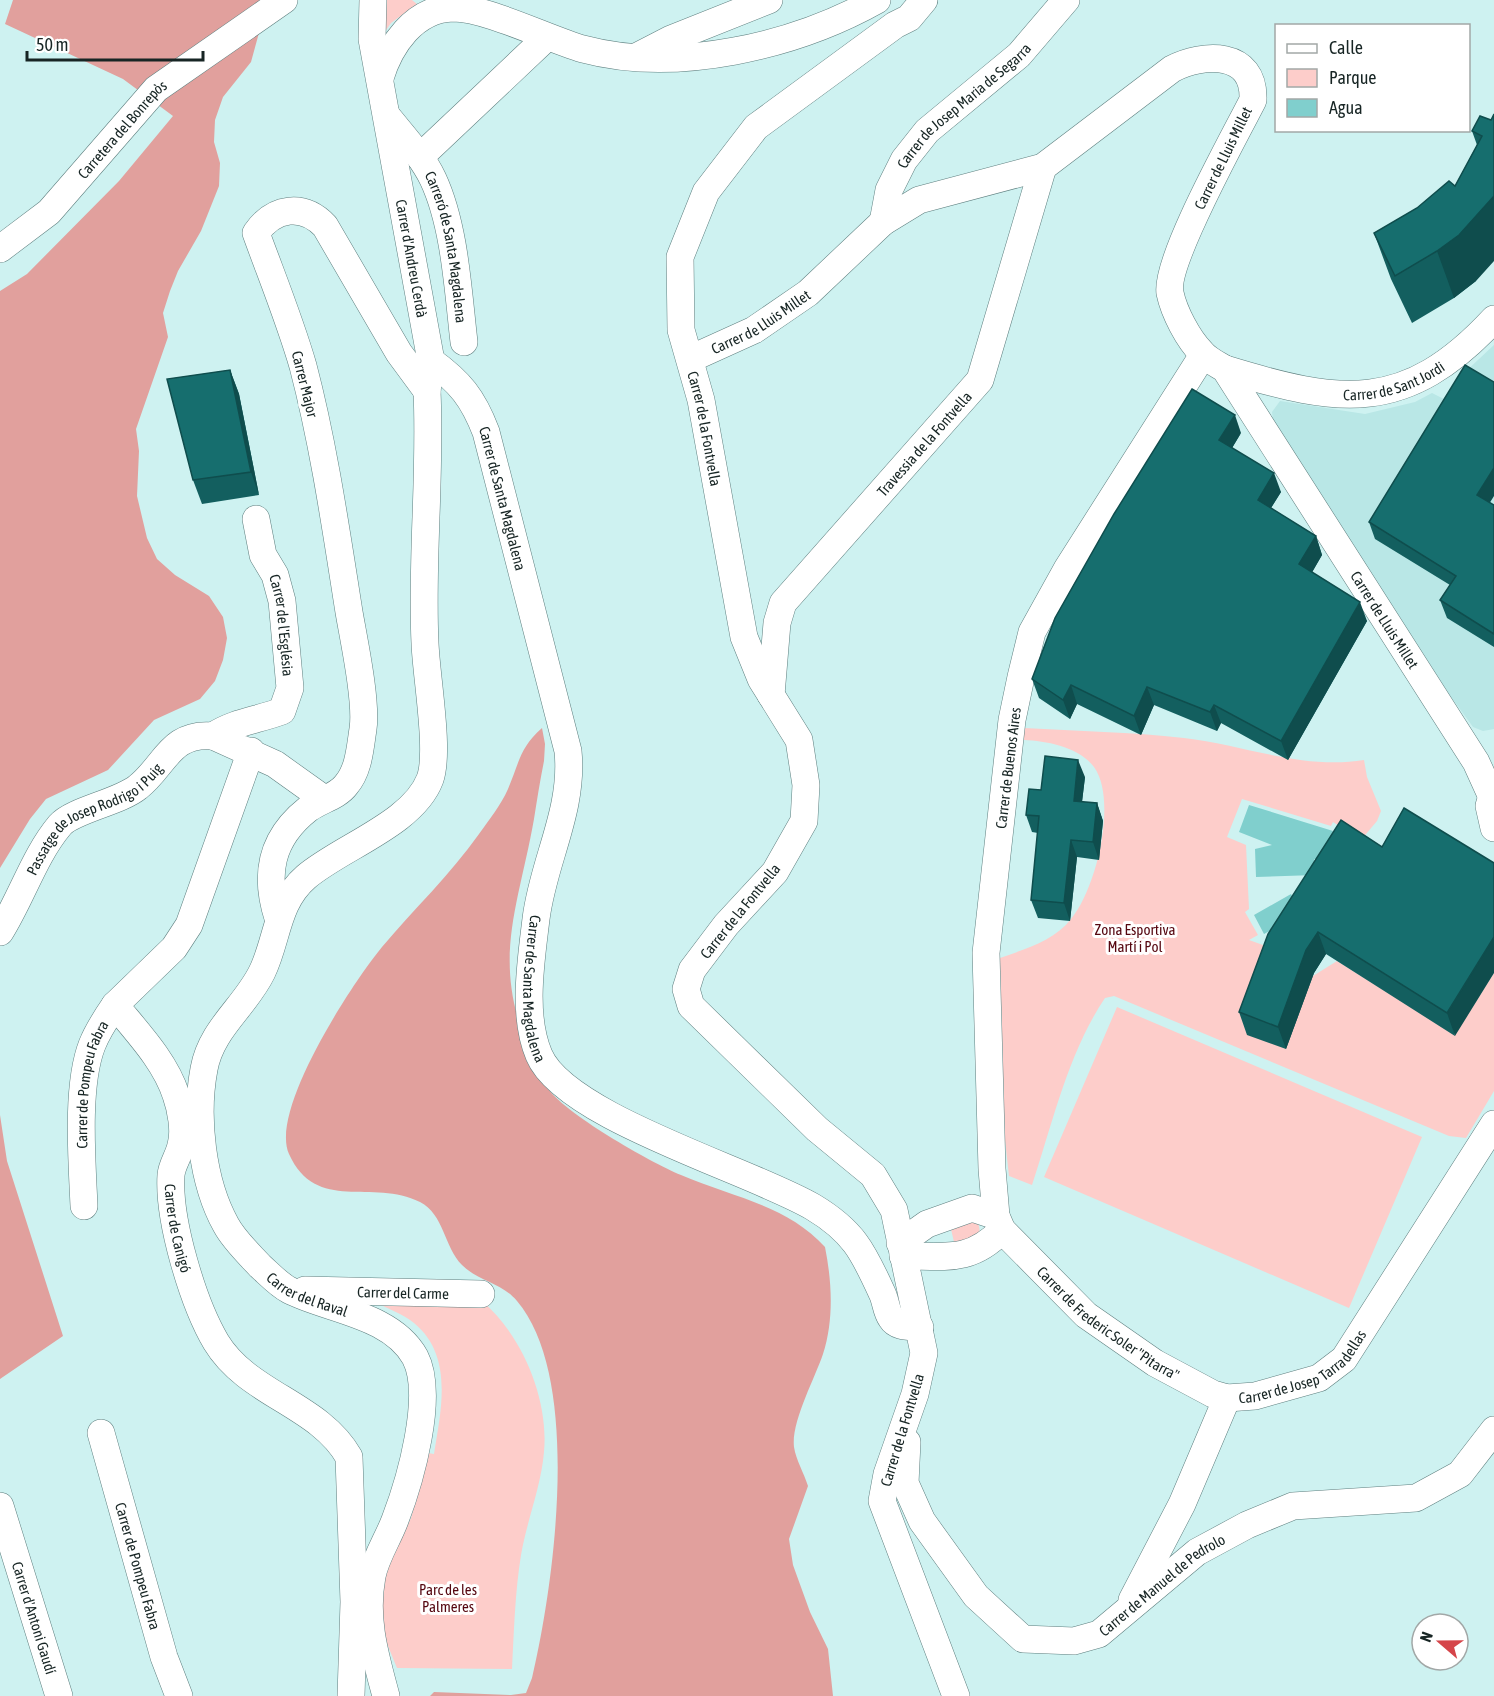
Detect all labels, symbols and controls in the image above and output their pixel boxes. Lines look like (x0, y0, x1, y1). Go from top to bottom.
scale bar (27, 24, 202, 62)
legend (1275, 24, 1470, 132)
text: 50 m (36, 34, 68, 55)
text: Calle (1329, 37, 1363, 58)
street label: Carrer de Josep Maria de Segarra (893, 40, 1034, 171)
text: Parque (1329, 67, 1377, 88)
street label: Carretera del Bonrepòs (74, 76, 169, 182)
text: Agua (1329, 97, 1363, 118)
street label: Carrer de Lluis Millet (1191, 104, 1255, 212)
street label: Carreró de Santa Magdalena (422, 168, 470, 324)
street label: Carrer d'Andreu Cerdà (393, 198, 431, 319)
street label: Carrer de Lluis Millet (708, 286, 813, 357)
street label: Carrer Major (289, 349, 322, 420)
street label: Carrer de Sant Jordi (1343, 358, 1447, 403)
street label: Carrer de la Fontvella (685, 369, 725, 487)
street label: Travessia de la Fontvella (873, 388, 975, 499)
street label: Carrer de Santa Magdalena (476, 424, 530, 572)
street label: Carrer de Lluis Millet (1348, 568, 1422, 672)
street label: Carrer de l'Església (267, 572, 297, 677)
street label: Carrer de Buenos Aires (992, 706, 1024, 830)
street label: Passatge de Josep Rodrigo i Puig (22, 759, 166, 878)
street label: Carrer de la Fontvella (697, 860, 783, 962)
street label: Carrer de Santa Magdalena (521, 914, 550, 1065)
park label: Zona Esportiva Martí i Pol (1094, 921, 1176, 955)
street label: Carrer de Pompeu Fabra (73, 1017, 111, 1149)
street label: Carrer de Canigó (162, 1184, 195, 1274)
street label: Carrer de Frederic Soler "Pitarra" (1034, 1263, 1183, 1383)
street label: Carrer del Raval (263, 1268, 350, 1319)
street label: Carrer del Carme (357, 1283, 449, 1302)
street label: Carrer de Josep Tarradellas (1238, 1327, 1369, 1406)
street label: Carrer de la Fontvella (877, 1372, 927, 1488)
street label: Carrer de Pompeu Fabra (112, 1500, 164, 1631)
street label: Carrer de Manuel de Pedrolo (1095, 1530, 1228, 1639)
street label: Carrer d'Antoni Gaudí (9, 1559, 60, 1677)
park label: Parc de les Palmeres (419, 1581, 477, 1615)
north arrow (1410, 1612, 1470, 1672)
text: N (1416, 1629, 1436, 1644)

